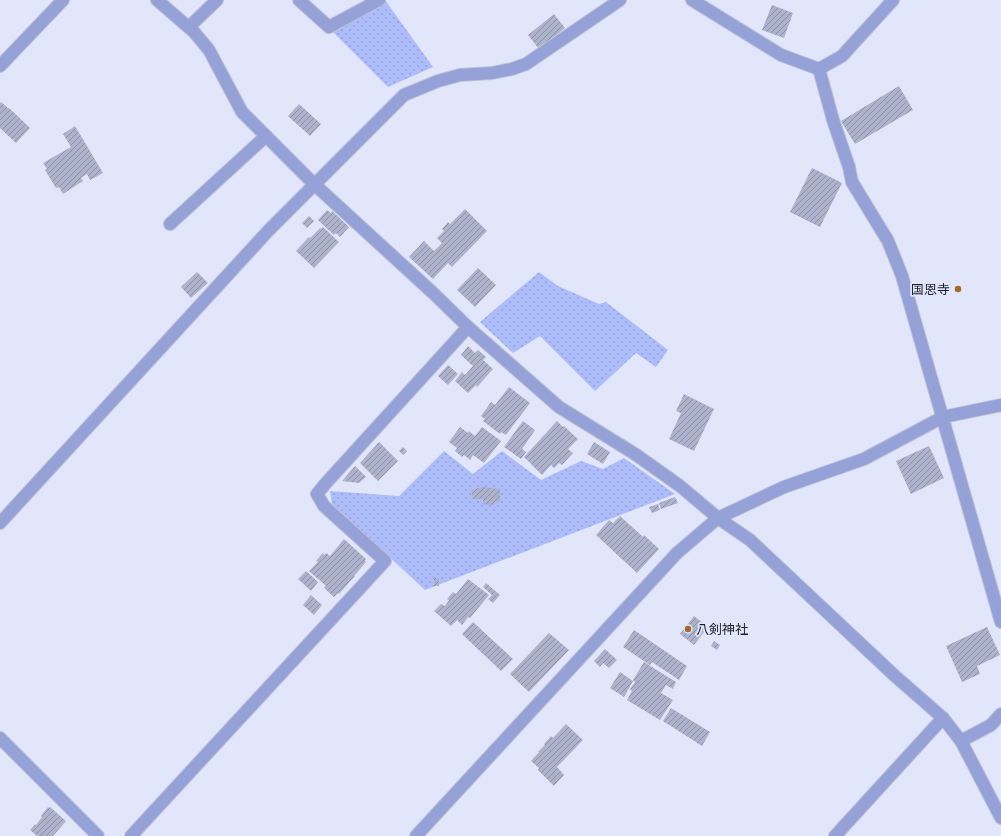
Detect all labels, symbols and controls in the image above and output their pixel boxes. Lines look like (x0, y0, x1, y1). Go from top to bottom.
place label: 国恩寺 (911, 280, 950, 298)
marker: 国恩寺 (953, 284, 963, 294)
place label: 八剣神社 (696, 620, 748, 638)
marker: 八剣神社 (683, 624, 693, 634)

